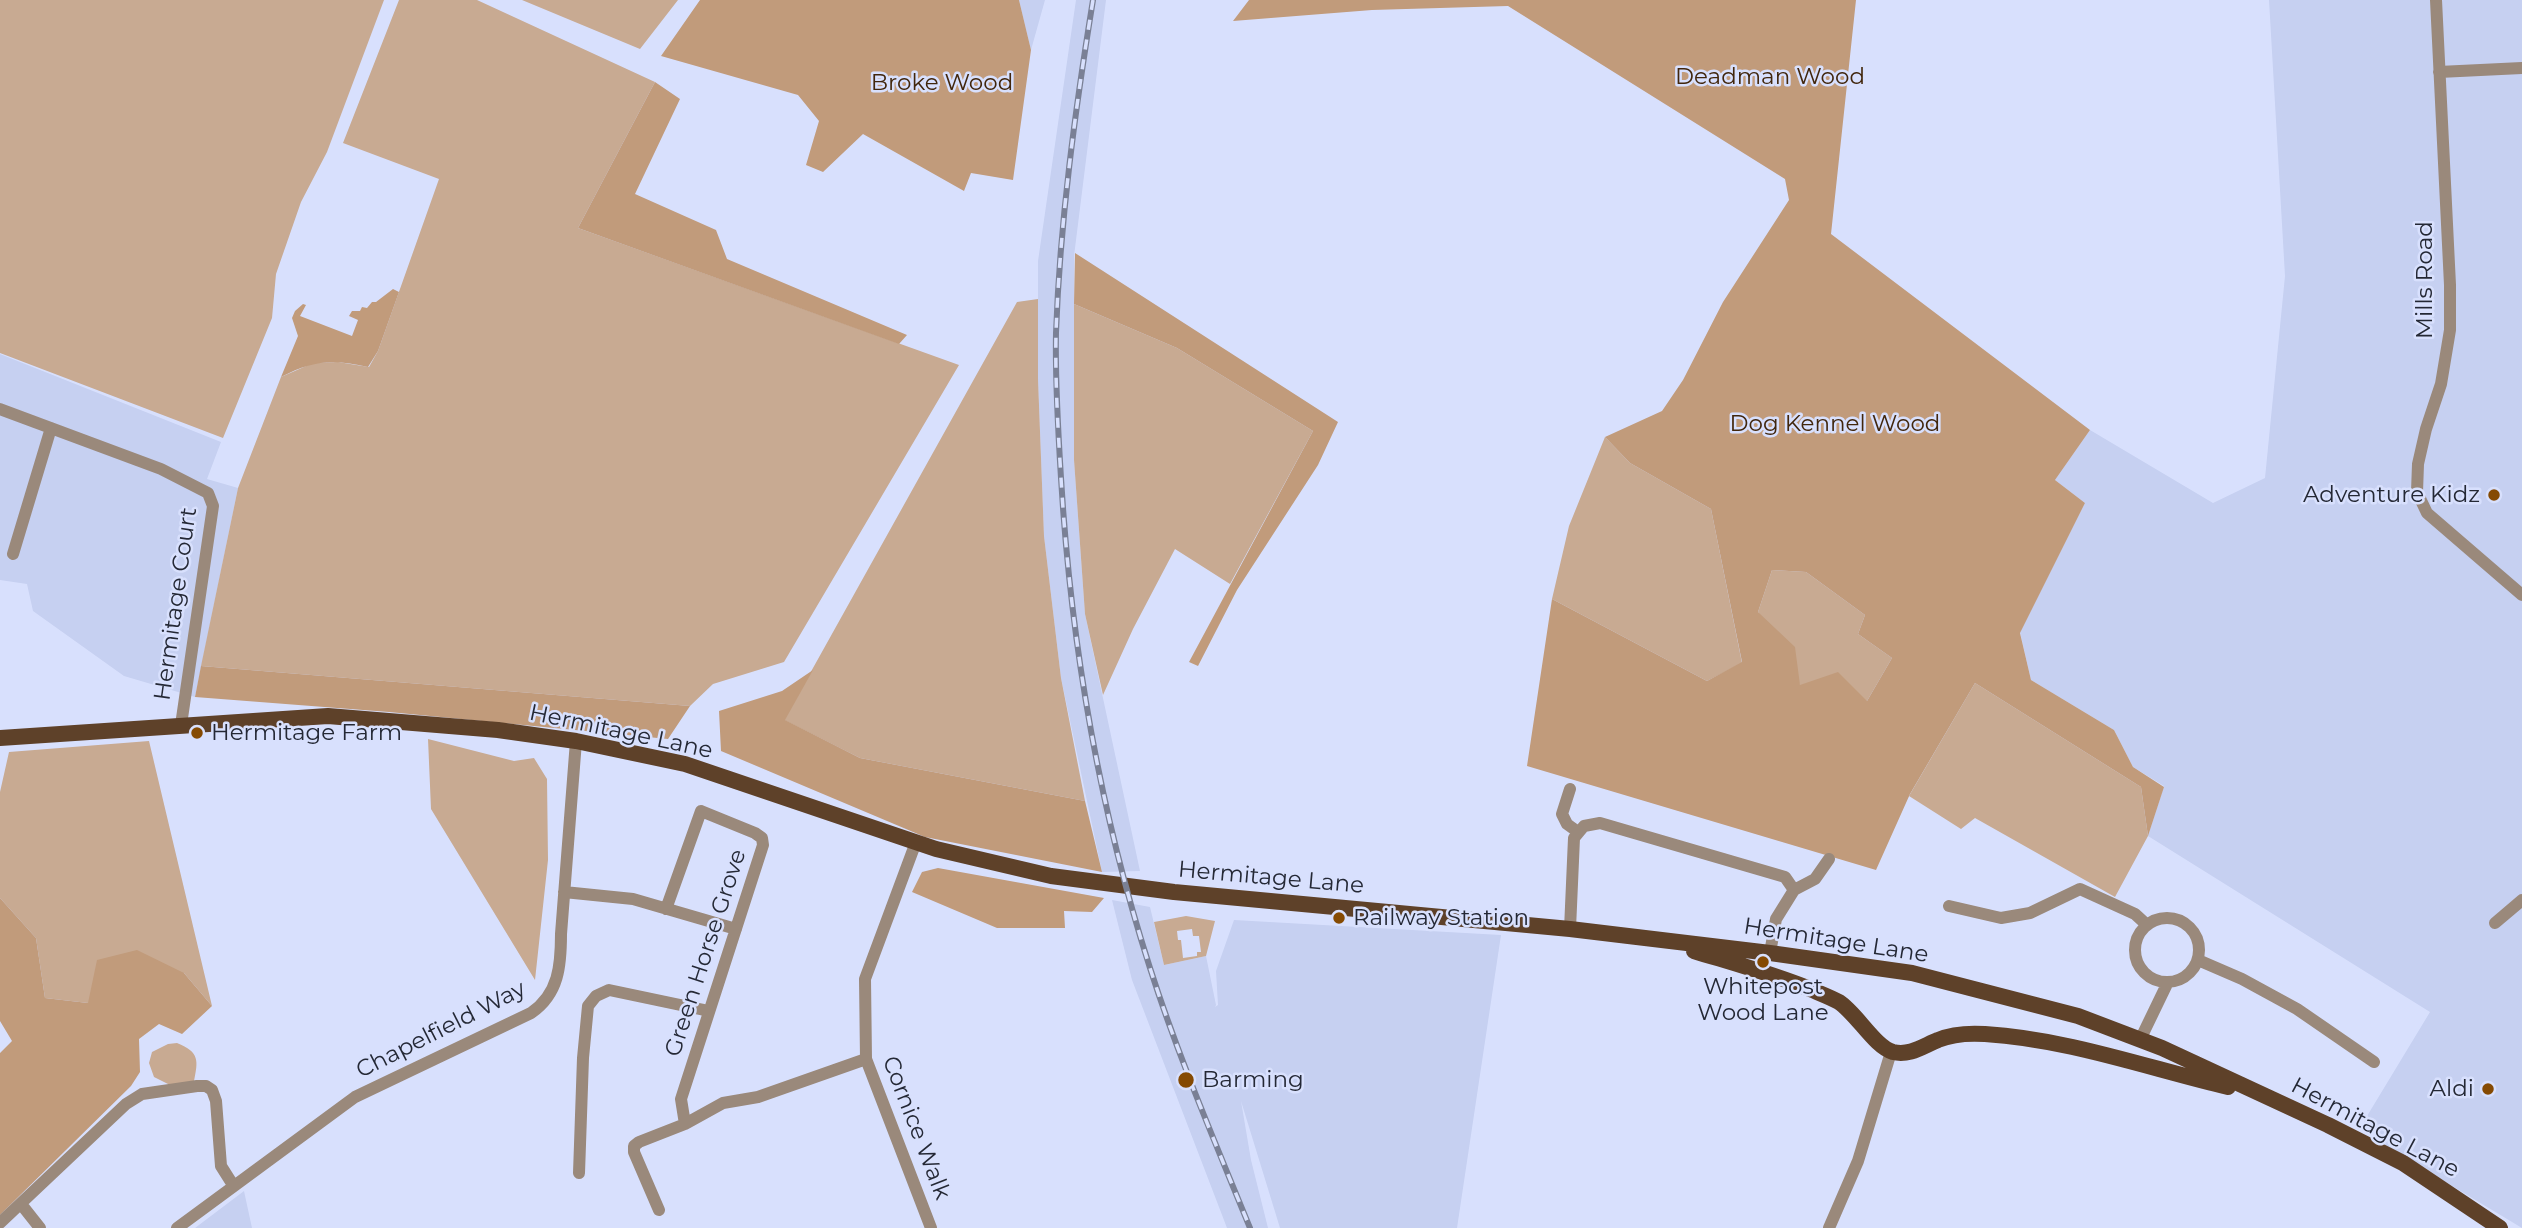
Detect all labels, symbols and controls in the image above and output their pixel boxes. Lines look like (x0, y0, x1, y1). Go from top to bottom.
park label: Deadman Wood (1675, 63, 1865, 91)
park label: Broke Wood (871, 69, 1013, 97)
street label: Mills Road (2411, 221, 2439, 339)
park label: Dog Kennel Wood (1730, 410, 1940, 438)
place label: Adventure Kidz (2303, 481, 2480, 509)
marker: Adventure Kidz (2486, 487, 2502, 503)
street label: Hermitage Court (149, 506, 203, 702)
street label: Hermitage Lane (527, 699, 715, 765)
place label: Hermitage Farm (211, 719, 402, 747)
marker: Hermitage Farm (189, 725, 205, 741)
street label: Green Horse Grove (659, 846, 753, 1060)
street label: Hermitage Lane (1177, 856, 1365, 900)
place label: Railway Station (1353, 904, 1529, 932)
marker: Railway Station (1331, 910, 1347, 926)
street label: Hermitage Lane (1742, 913, 1930, 969)
marker: Whitepost Wood Lane (1755, 954, 1771, 970)
place label: Whitepost Wood Lane (1697, 973, 1829, 1027)
street label: Chapelfield Way (352, 975, 530, 1085)
street label: Cornice Walk (876, 1052, 956, 1204)
place label: Barming (1202, 1066, 1304, 1094)
marker: Barming (1176, 1070, 1196, 1090)
street label: Hermitage Lane (2286, 1072, 2464, 1184)
place label: Aldi (2430, 1075, 2474, 1103)
marker: Aldi (2480, 1081, 2496, 1097)

